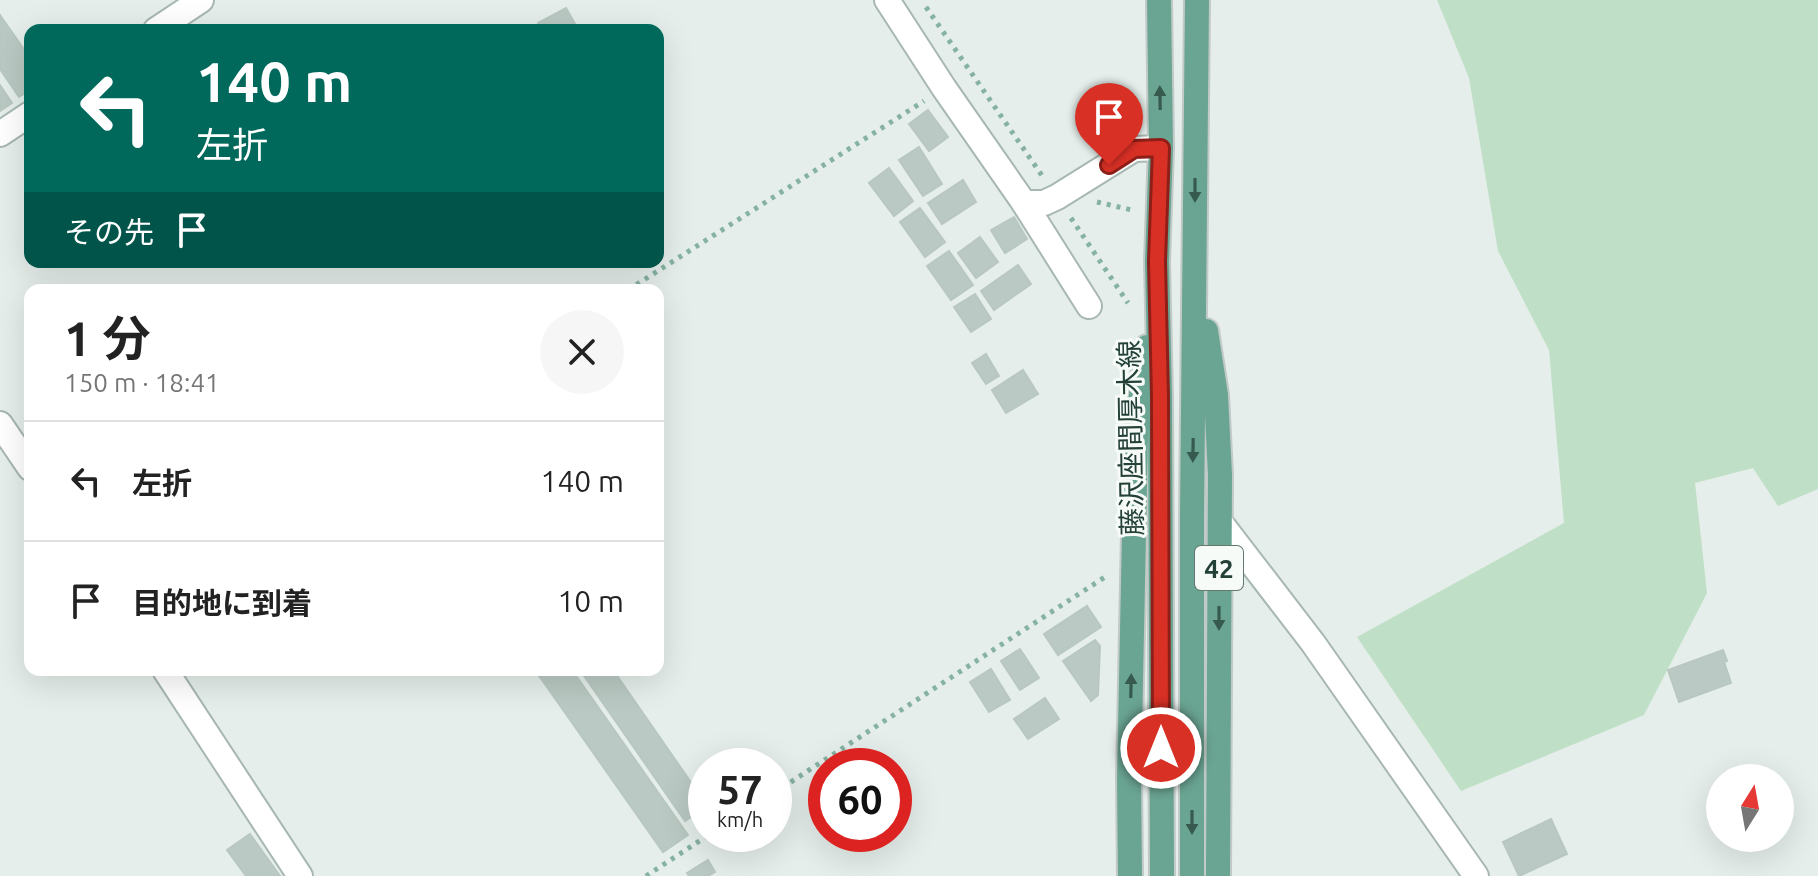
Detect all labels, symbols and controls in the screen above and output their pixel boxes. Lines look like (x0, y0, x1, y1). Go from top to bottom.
text: 140 m (196, 50, 352, 113)
icon: left (64, 56, 168, 160)
pin (1075, 83, 1143, 165)
one-way arrow (1154, 85, 1166, 110)
icon: arrive (1087, 95, 1131, 139)
text: 左折 (196, 124, 268, 165)
one-way arrow (1189, 178, 1201, 203)
icon: arrive (170, 208, 214, 252)
text: その先 (64, 215, 154, 249)
button: close (540, 310, 624, 394)
text: 1 分 (64, 311, 150, 365)
street label: 藤沢座間厚木線 (1113, 340, 1147, 536)
text: 150 m · 18:41 (64, 368, 220, 397)
one-way arrow (1186, 438, 1199, 463)
icon: left (64, 459, 108, 503)
text: 140 m (540, 464, 624, 498)
text: 左折 (132, 466, 192, 500)
road number: 42 (1195, 546, 1243, 590)
icon: arrive (64, 579, 108, 623)
text: 10 m (557, 584, 624, 618)
text: 目的地に到着 (132, 586, 312, 620)
one-way arrow (1213, 606, 1225, 631)
one-way arrow (1125, 673, 1137, 698)
position arrow (1119, 706, 1203, 790)
speed limit sign: 60 (808, 748, 912, 852)
north arrow (1706, 764, 1794, 852)
map controls (1706, 764, 1794, 852)
text: 57 (717, 767, 763, 812)
text: km/h (717, 808, 763, 831)
one-way arrow (1186, 810, 1198, 835)

